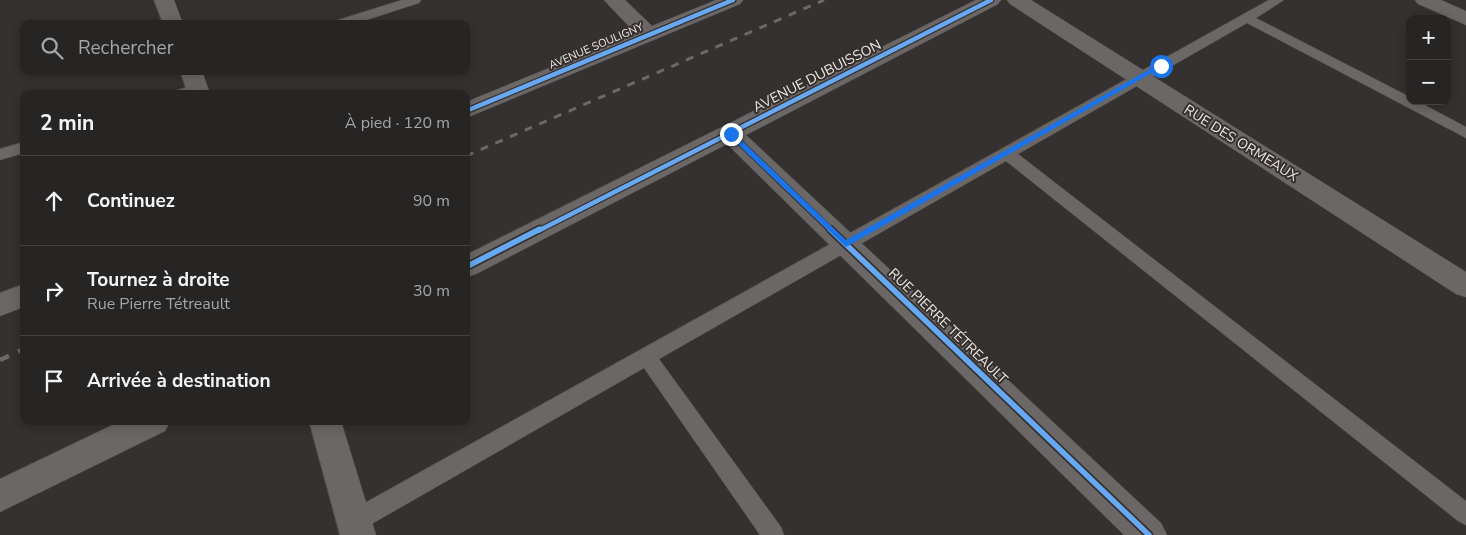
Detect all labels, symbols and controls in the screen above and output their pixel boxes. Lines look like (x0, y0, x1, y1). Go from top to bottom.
map controls (1406, 15, 1451, 105)
button: + (1406, 15, 1451, 60)
street label: AVENUE SOULIGNY (546, 19, 646, 73)
search box (20, 20, 470, 75)
icon: search (38, 34, 66, 62)
text: Rechercher (78, 35, 173, 61)
street label: AVENUE DUBUISSON (750, 35, 884, 117)
route start (1150, 55, 1173, 78)
button: − (1406, 60, 1451, 105)
street label: RUE DES ORMEAUX (1180, 100, 1302, 186)
text: 2 min (40, 109, 94, 137)
text: À pied · 120 m (345, 112, 450, 134)
route end (720, 123, 743, 146)
icon: ahead (40, 187, 68, 215)
text: Continuez (87, 188, 175, 214)
text: 90 m (413, 190, 450, 212)
street label: RUE PIERRE TÉTREAULT (884, 264, 1012, 389)
text: Tournez à droite (87, 267, 230, 293)
icon: right (40, 277, 68, 305)
text: 30 m (413, 280, 450, 302)
text: Rue Pierre Tétreault (87, 293, 230, 315)
icon: arrive (40, 367, 68, 395)
text: Arrivée à destination (87, 368, 271, 394)

